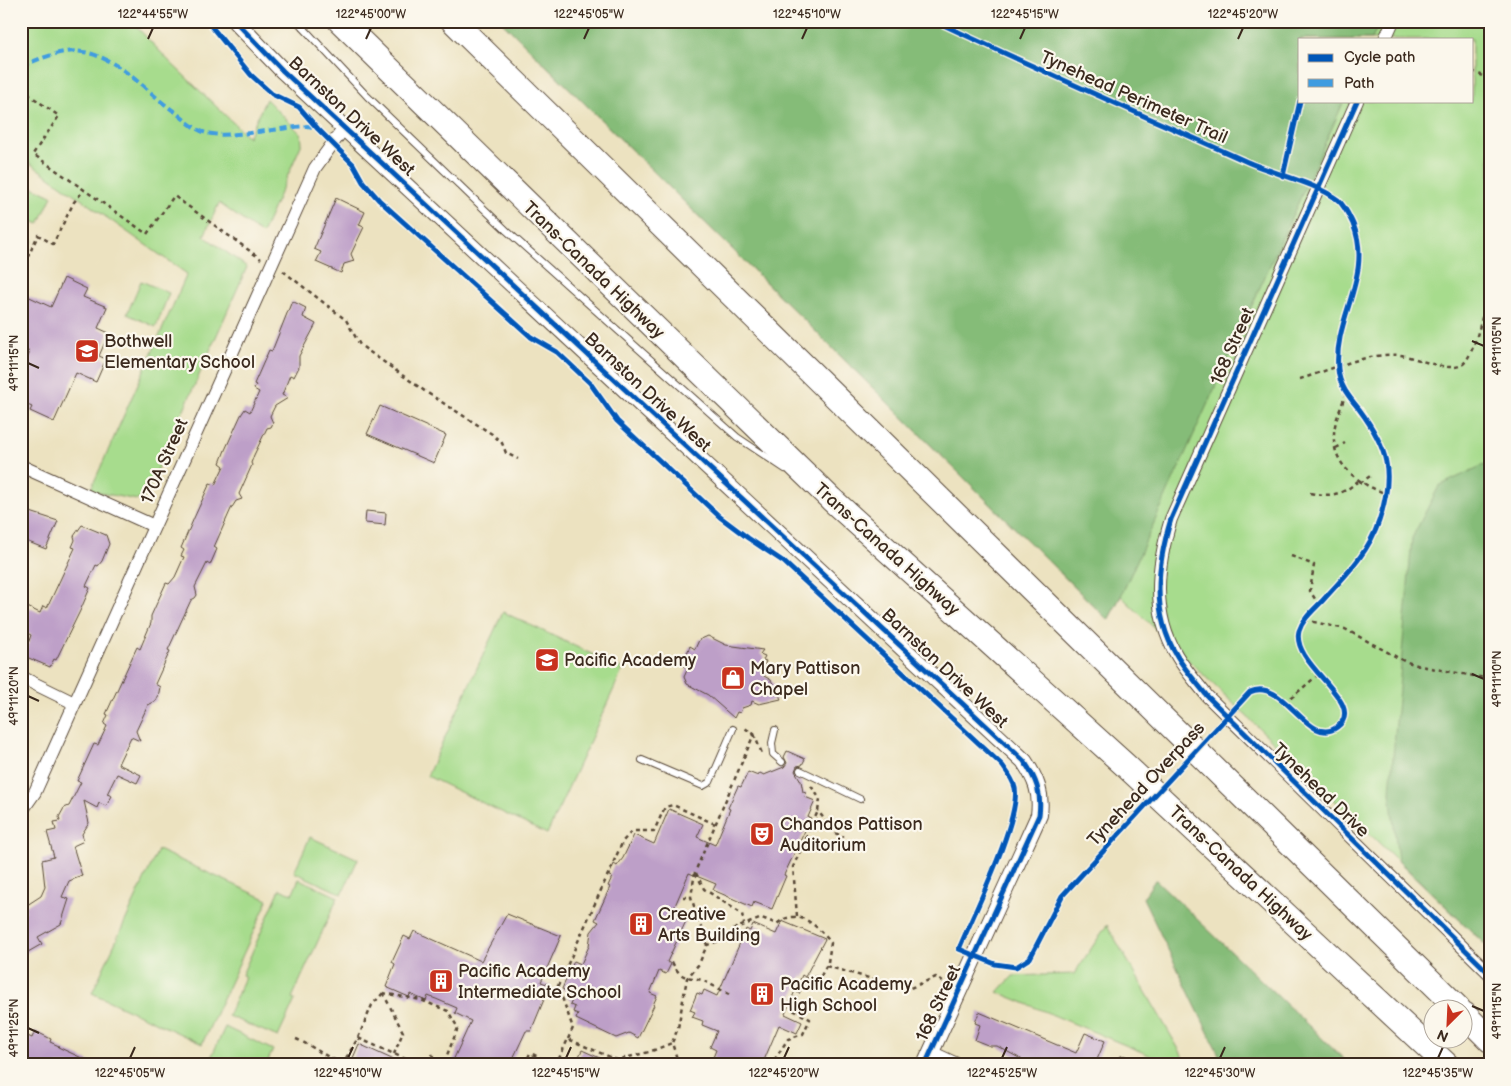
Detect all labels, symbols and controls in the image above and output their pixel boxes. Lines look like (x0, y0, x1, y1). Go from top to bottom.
text: 122°44'55"W (118, 7, 188, 22)
text: 122°45'00"W (336, 7, 406, 22)
text: 122°45'05"W (554, 7, 624, 22)
text: 122°45'10"W (773, 7, 841, 22)
text: 122°45'15"W (991, 7, 1059, 22)
text: 122°45'20"W (1208, 7, 1278, 22)
legend (1298, 38, 1474, 102)
street label: Tynehead Perimeter Trail (1037, 47, 1231, 148)
text: Cycle path (1344, 48, 1415, 67)
street label: Barnston Drive West (284, 52, 420, 181)
text: Path (1344, 74, 1374, 93)
street label: Trans-Canada Highway (519, 197, 669, 344)
street label: 168 Street (1206, 304, 1259, 388)
text: 49°11'05"N (1490, 316, 1505, 376)
street label: Barnston Drive West (580, 328, 716, 457)
place label: Bothwell Elementary School (104, 331, 255, 373)
text: 49°11'15"N (7, 335, 22, 391)
school or university icon: Bothwell Elementary School (74, 338, 100, 364)
street label: 170A Street (136, 415, 193, 507)
street label: Trans-Canada Highway (810, 479, 964, 621)
street label: Barnston Drive West (877, 604, 1013, 733)
school or university icon: Pacific Academy (534, 647, 560, 673)
place label: Pacific Academy (564, 650, 697, 671)
text: 49°11'10"N (1490, 651, 1505, 707)
place label: Mary Pattison Chapel (750, 658, 860, 700)
shop icon: Mary Pattison Chapel (720, 665, 746, 691)
text: 49°11'20"N (7, 666, 22, 726)
street label: Tynehead Overpass (1083, 718, 1209, 851)
street label: Tynehead Drive (1268, 739, 1374, 842)
street label: Trans-Canada Highway (1165, 801, 1317, 946)
place label: Chandos Pattison Auditorium (780, 814, 923, 856)
theatre icon: Chandos Pattison Auditorium (749, 821, 775, 847)
place label: Creative Arts Building (658, 904, 760, 946)
building icon: Creative Arts Building (628, 911, 654, 937)
place label: Pacific Academy Intermediate School (458, 961, 621, 1003)
street label: 168 Street (912, 961, 966, 1045)
building icon: Pacific Academy Intermediate School (428, 968, 454, 994)
place label: Pacific Academy High School (780, 974, 913, 1016)
building icon: Pacific Academy High School (749, 981, 775, 1007)
text: 49°11'15"N (1490, 983, 1505, 1039)
text: 49°11'25"N (7, 998, 22, 1058)
north arrow (1424, 998, 1474, 1048)
text: N (1435, 1026, 1451, 1045)
text: 122°45'05"W (95, 1066, 165, 1081)
text: 122°45'10"W (314, 1066, 382, 1081)
text: 122°45'15"W (532, 1066, 600, 1081)
text: 122°45'20"W (749, 1066, 819, 1081)
text: 122°45'25"W (967, 1066, 1037, 1081)
text: 122°45'30"W (1185, 1066, 1255, 1081)
text: 122°45'35"W (1403, 1066, 1473, 1081)

